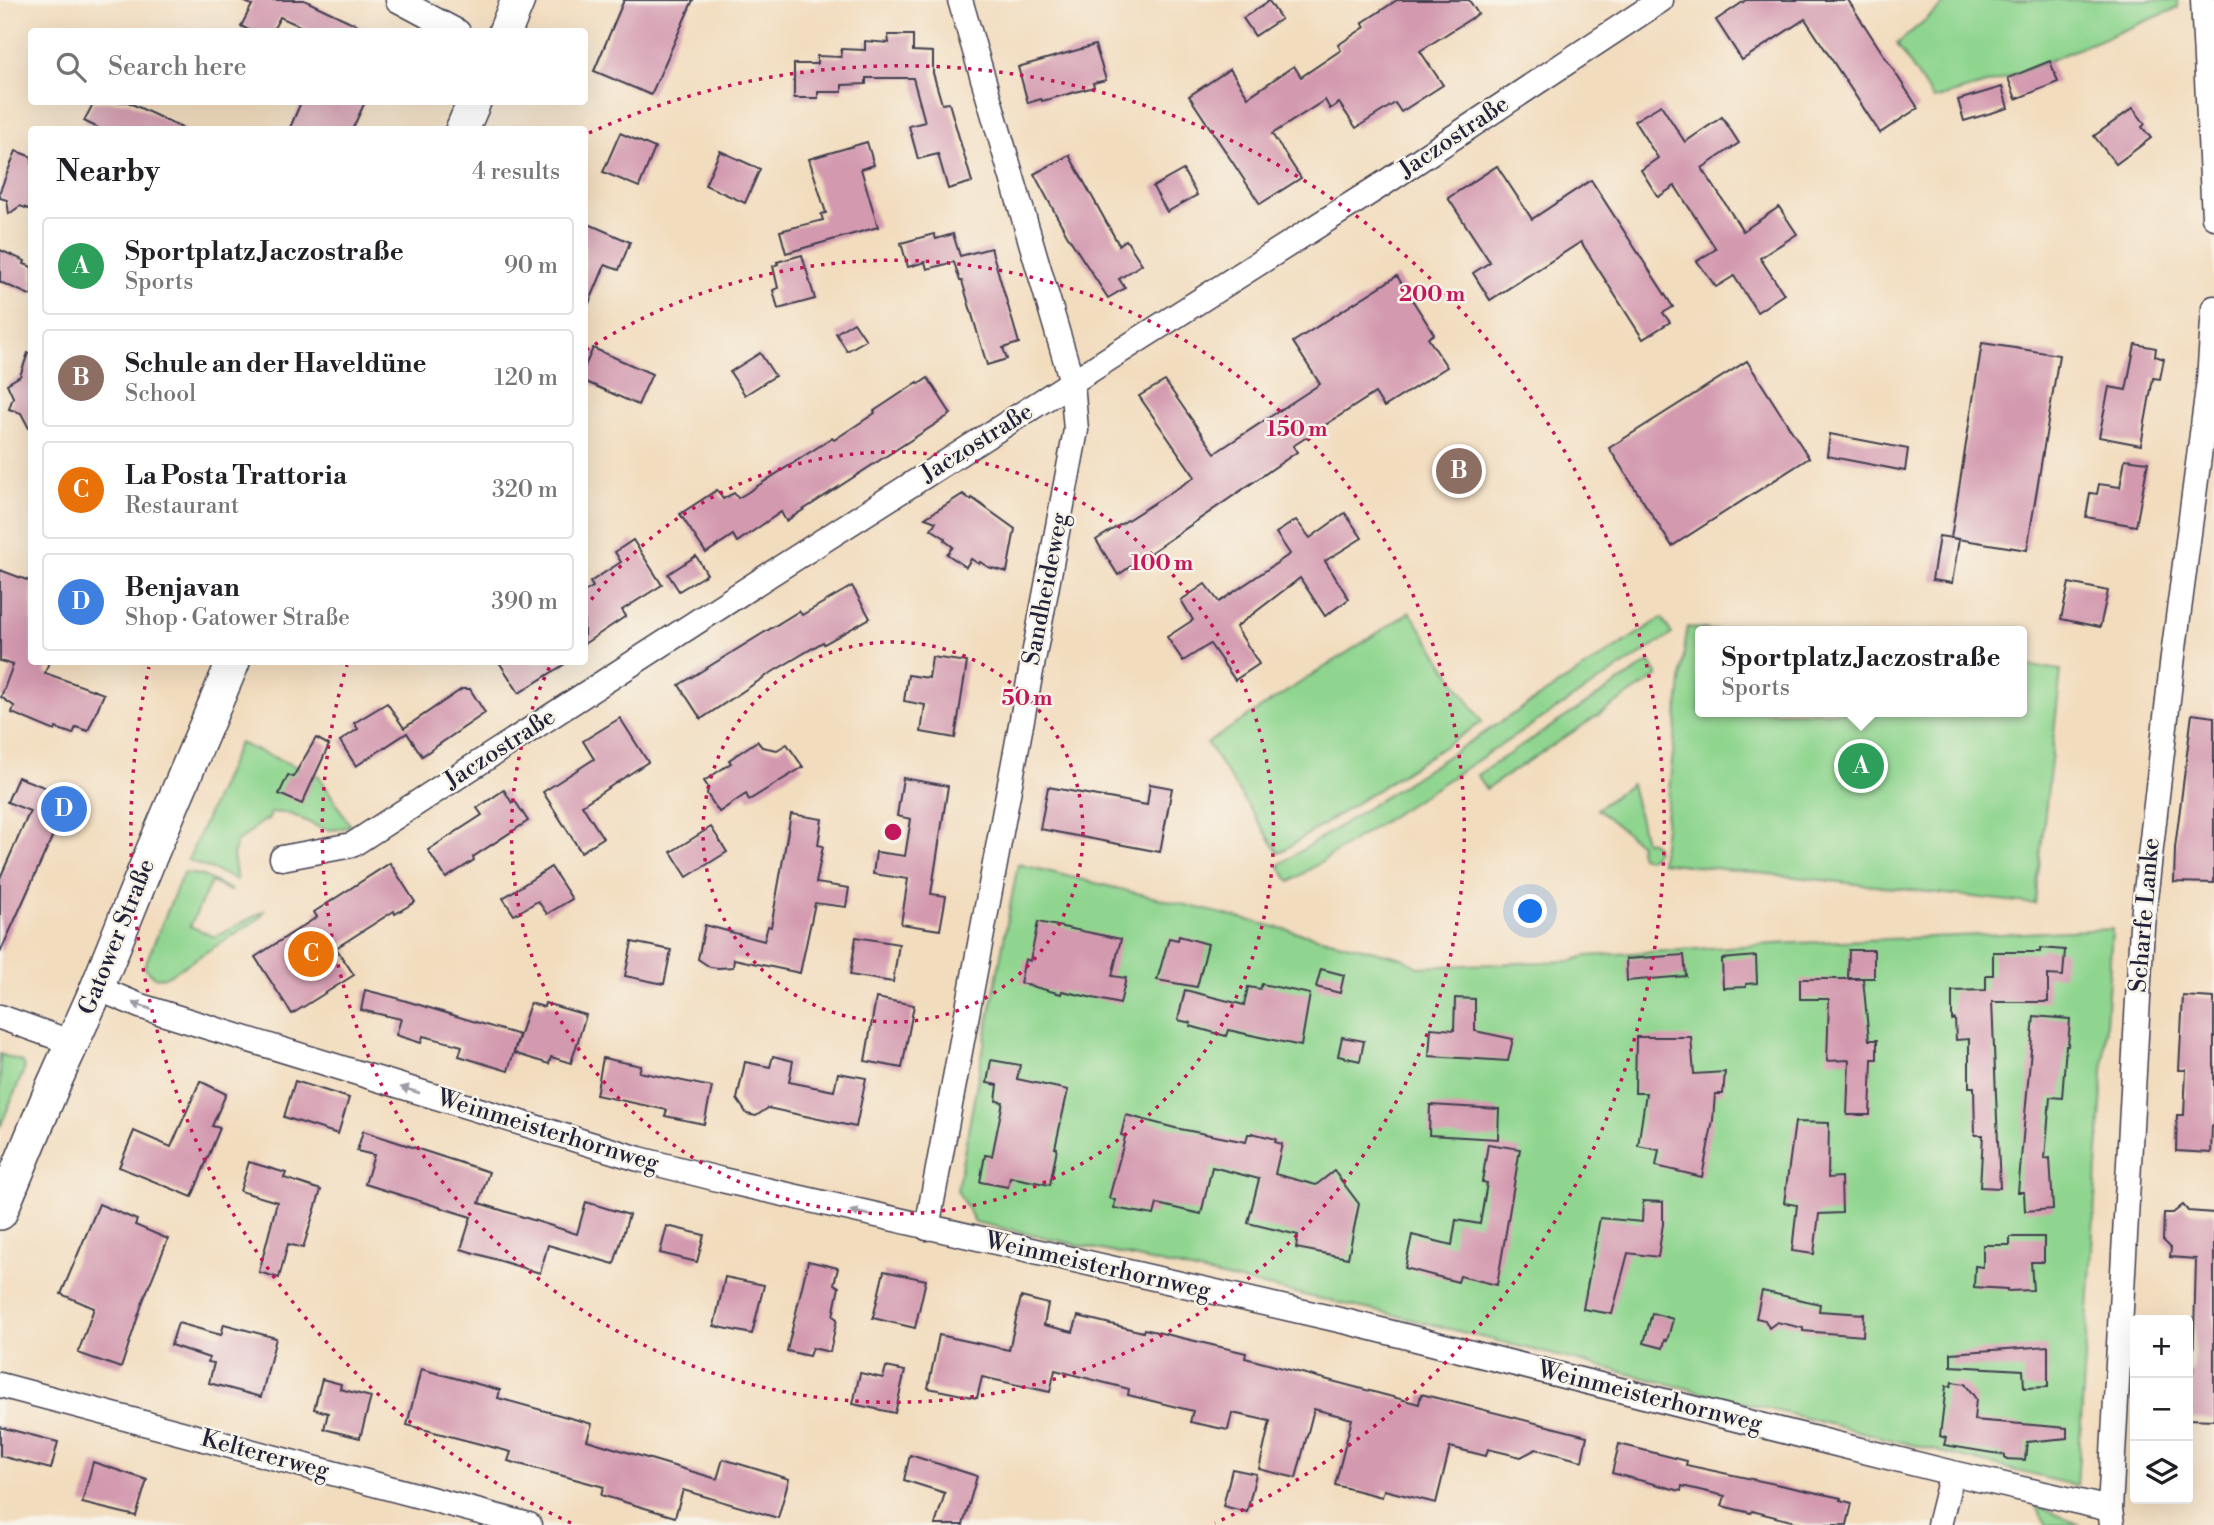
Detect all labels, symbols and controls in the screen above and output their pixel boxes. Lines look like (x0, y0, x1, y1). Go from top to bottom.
search box (28, 28, 588, 105)
icon: search (52, 48, 90, 86)
text: Search here (108, 51, 247, 83)
street label: Jaczostraße (1392, 89, 1515, 185)
text: Nearby (56, 153, 160, 191)
text: 4 results (472, 158, 560, 186)
text: Sportplatz Jaczostraße (125, 236, 404, 268)
text: A (73, 252, 89, 280)
text: 90 m (504, 252, 558, 280)
text: Sports (125, 268, 193, 296)
text: 200 m (1399, 282, 1465, 308)
text: Schule an der Haveldüne (125, 348, 426, 380)
text: B (72, 364, 90, 392)
text: 120 m (494, 364, 558, 392)
text: School (125, 380, 196, 408)
street label: Jaczostraße (914, 397, 1039, 490)
text: 150 m (1267, 417, 1327, 443)
pin: B (1436, 445, 1482, 497)
text: La Posta Trattoria (125, 460, 347, 492)
text: C (73, 476, 89, 504)
text: 320 m (492, 476, 558, 504)
text: Restaurant (125, 492, 239, 520)
street label: Sandheideweg (1016, 510, 1076, 668)
text: 100 m (1131, 551, 1193, 577)
text: Benjavan (125, 572, 240, 604)
text: D (72, 588, 90, 616)
text: 390 m (491, 588, 558, 616)
text: Shop · Gatower Straße (125, 604, 350, 632)
popup (1695, 626, 2027, 717)
text: Sportplatz Jaczostraße (1722, 642, 2000, 674)
text: Sports (1722, 674, 1790, 702)
text: 50 m (1002, 686, 1052, 712)
street label: Jaczostraße (438, 702, 561, 797)
pin: A (1838, 740, 1884, 792)
pin: D (41, 783, 87, 835)
centre of rings (881, 820, 905, 844)
street label: Scharfe Lanke (2123, 836, 2167, 994)
street label: Gatower Straße (72, 855, 162, 1019)
your location (1513, 894, 1547, 928)
pin: C (288, 928, 334, 980)
one-way arrow (131, 1000, 152, 1011)
street label: Weinmeisterhornweg (432, 1083, 663, 1179)
one-way arrow (399, 1084, 420, 1094)
one-way arrow (849, 1207, 871, 1218)
street label: Weinmeisterhornweg (981, 1225, 1214, 1307)
map controls (2130, 1315, 2193, 1504)
button: + (2130, 1315, 2193, 1378)
street label: Weinmeisterhornweg (1534, 1354, 1766, 1440)
button: − (2130, 1378, 2193, 1441)
street label: Keltererweg (198, 1423, 333, 1487)
button: layers (2130, 1441, 2193, 1504)

